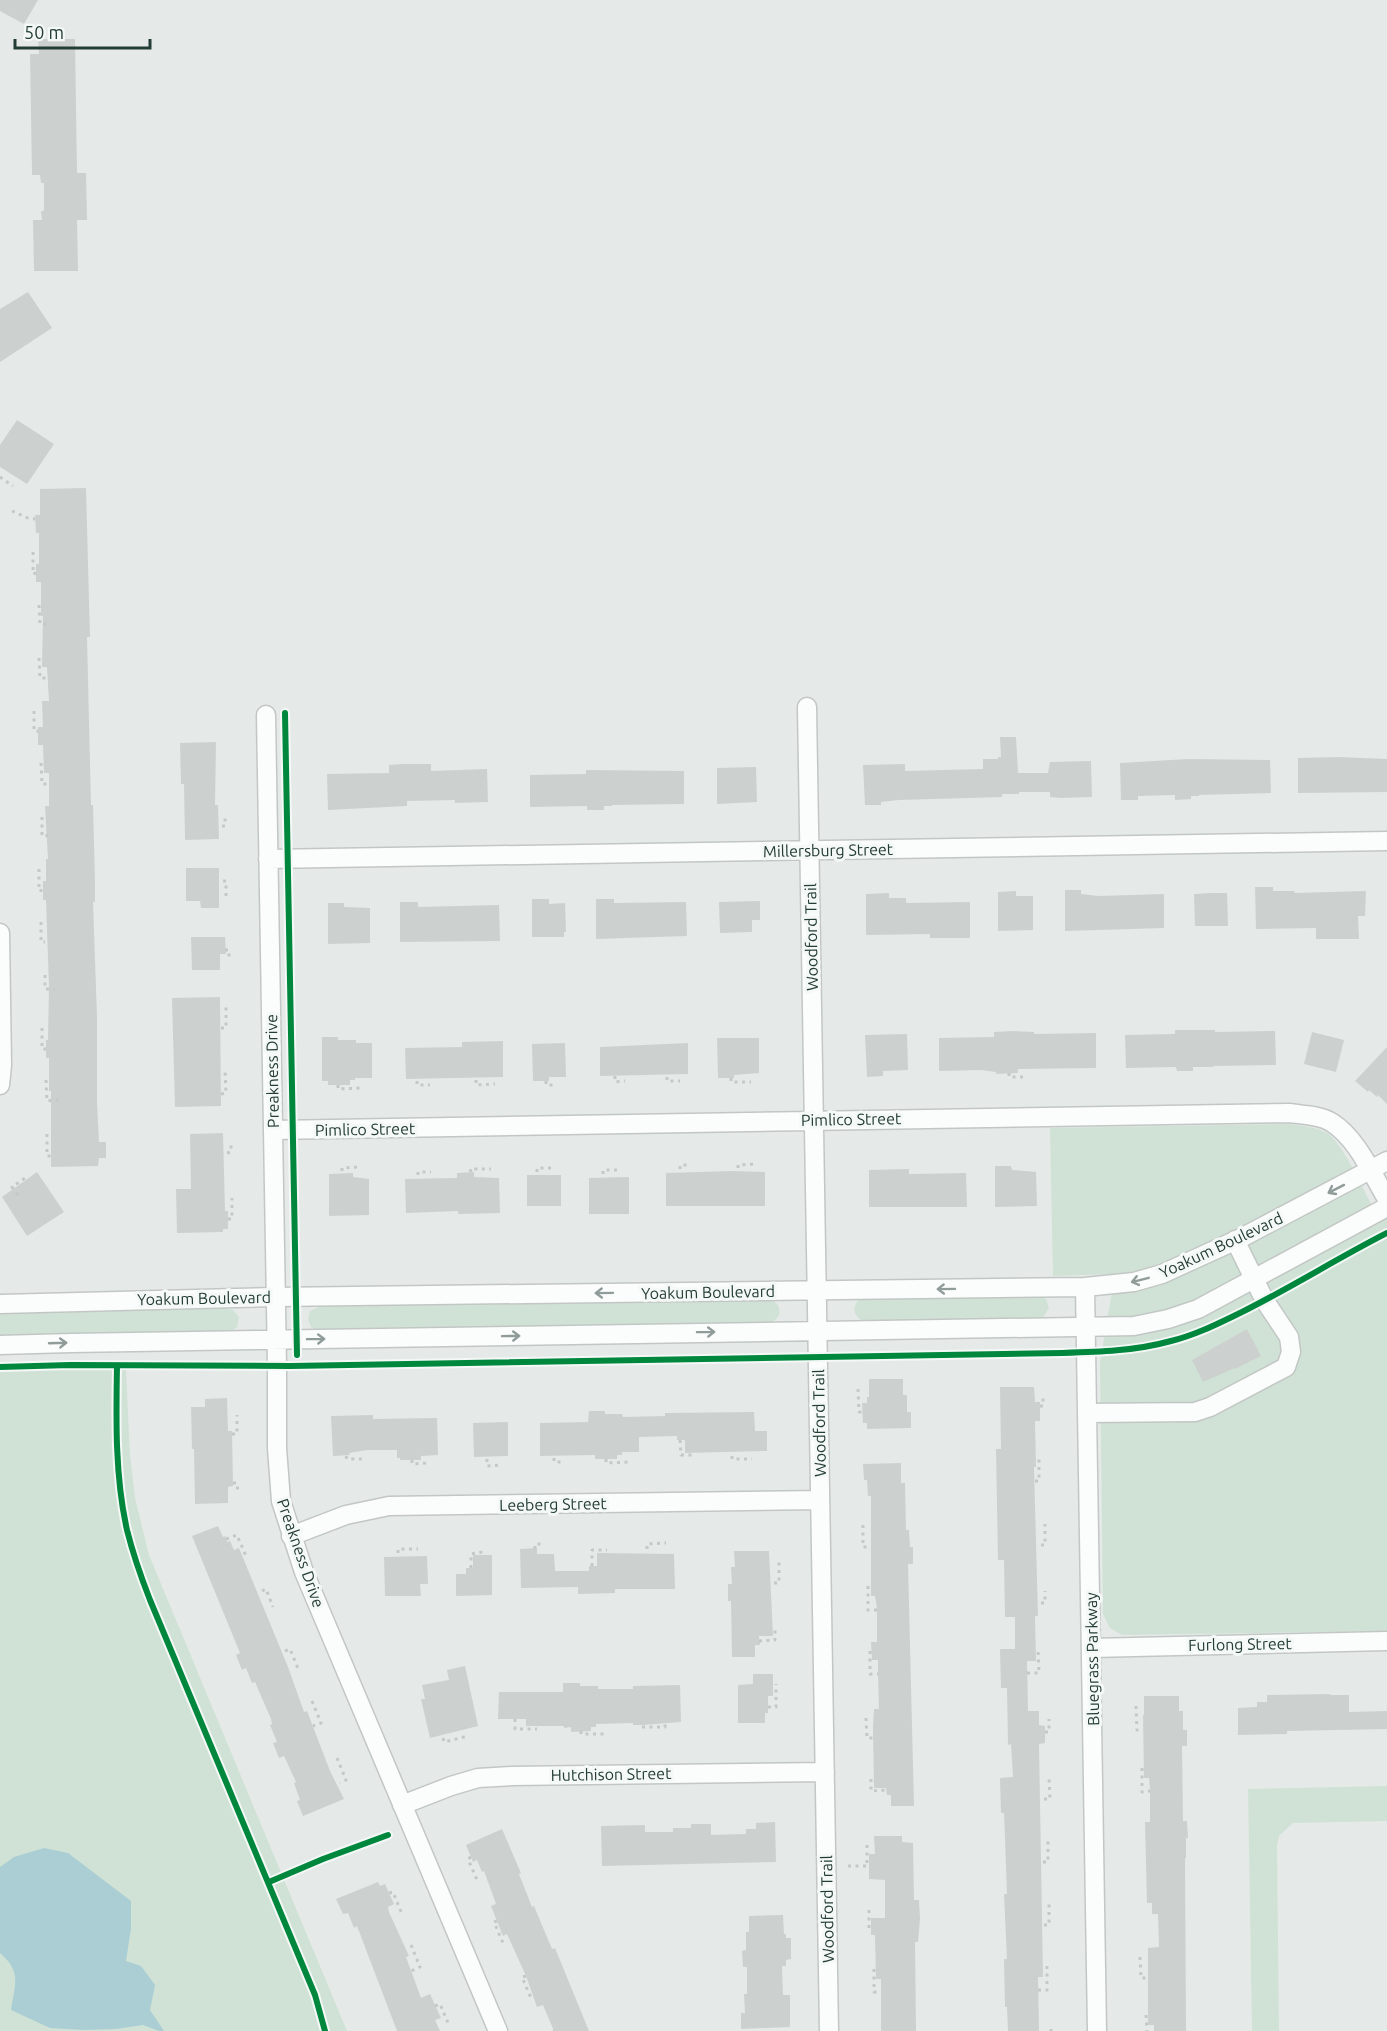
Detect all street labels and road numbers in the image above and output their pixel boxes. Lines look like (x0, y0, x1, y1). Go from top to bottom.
street label: Millersburg Street (763, 840, 894, 860)
street label: Woodford Trail (801, 883, 821, 991)
street label: Preakness Drive (262, 1014, 282, 1128)
street label: Pimlico Street (801, 1109, 902, 1129)
street label: Pimlico Street (315, 1119, 416, 1139)
street label: Yoakum Boulevard (1157, 1209, 1285, 1281)
street label: Yoakum Boulevard (641, 1282, 775, 1302)
street label: Yoakum Boulevard (137, 1288, 271, 1308)
street label: Woodford Trail (809, 1369, 829, 1477)
street label: Leeberg Street (499, 1494, 608, 1514)
street label: Preakness Drive (274, 1496, 328, 1610)
street label: Bluegrass Parkway (1082, 1592, 1102, 1726)
street label: Furlong Street (1188, 1634, 1293, 1654)
street label: Hutchison Street (550, 1764, 672, 1784)
street label: Woodford Trail (817, 1855, 837, 1963)

